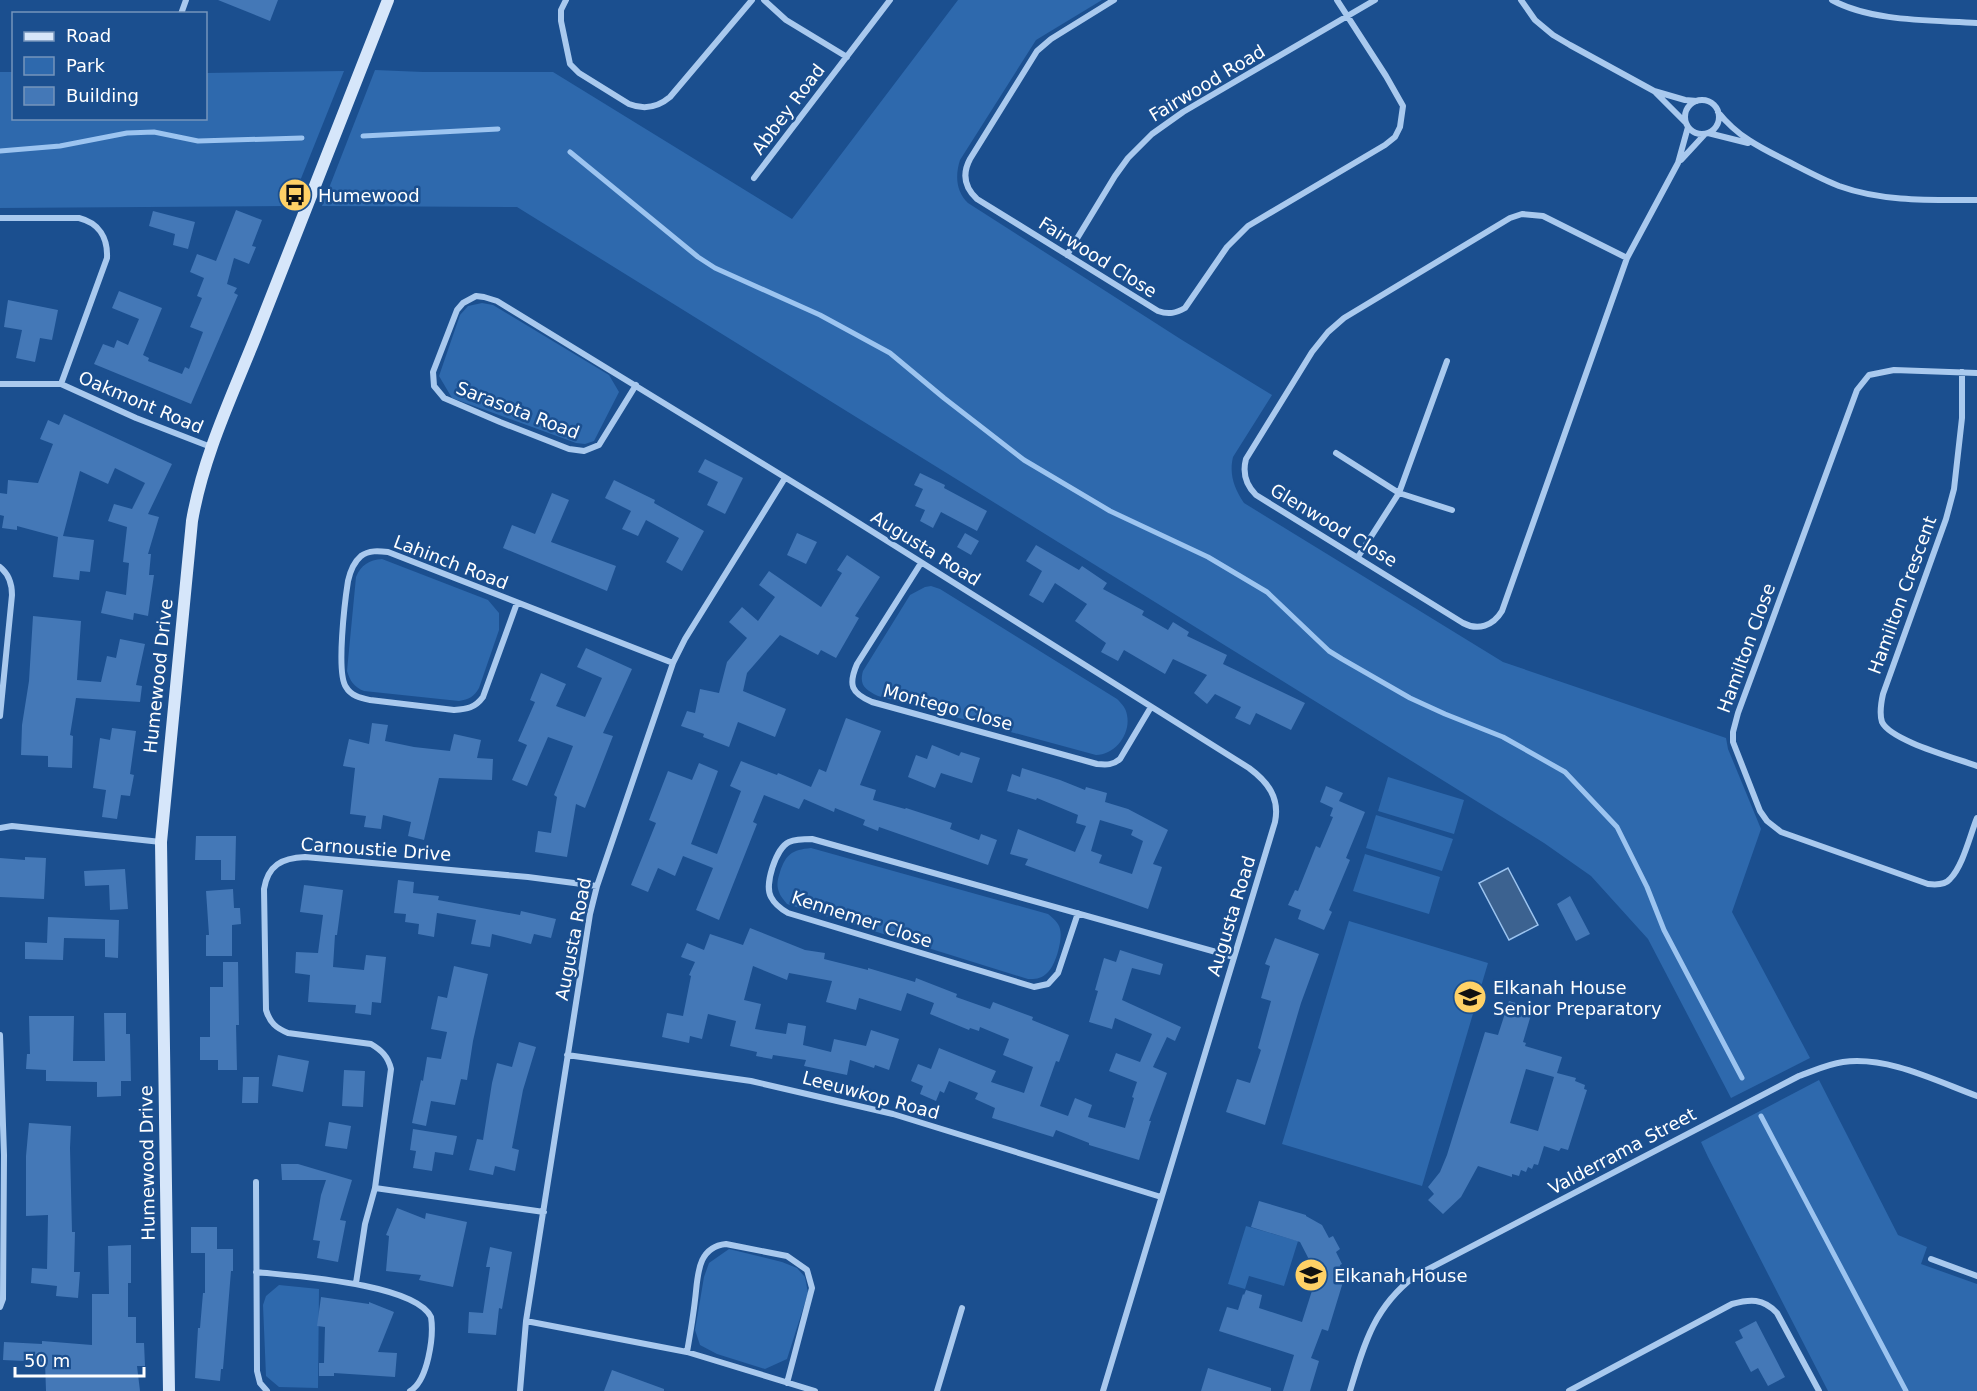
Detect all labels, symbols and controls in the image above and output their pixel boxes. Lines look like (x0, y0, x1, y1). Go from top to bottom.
legend (12, 12, 207, 120)
text: Road (66, 25, 111, 46)
street label: Fairwood Road (1145, 40, 1269, 126)
text: Park (66, 55, 105, 76)
street label: Abbey Road (747, 60, 829, 158)
text: Building (66, 85, 139, 106)
bus stop icon: Humewood (277, 177, 313, 213)
place label: Humewood (318, 185, 420, 206)
street label: Fairwood Close (1035, 212, 1161, 302)
street label: Oakmont Road (75, 366, 207, 438)
street label: Sarasota Road (453, 377, 583, 443)
street label: Glenwood Close (1267, 479, 1401, 571)
street label: Augusta Road (867, 506, 985, 590)
street label: Hamilton Crescent (1864, 513, 1940, 677)
street label: Lahinch Road (391, 531, 511, 593)
street label: Hamilton Close (1713, 580, 1779, 716)
street label: Humewood Drive (139, 598, 177, 754)
street label: Montego Close (881, 680, 1015, 734)
street label: Carnoustie Drive (300, 833, 452, 865)
street label: Augusta Road (1203, 853, 1259, 979)
street label: Augusta Road (551, 876, 595, 1002)
street label: Kennemer Close (789, 886, 935, 952)
place label: Elkanah House Senior Preparatory (1493, 977, 1662, 1019)
school or university icon: Elkanah House Senior Preparatory (1452, 979, 1488, 1015)
street label: Leeuwkop Road (800, 1067, 942, 1123)
street label: Humewood Drive (135, 1085, 159, 1241)
street label: Valderrama Street (1545, 1103, 1699, 1199)
school or university icon: Elkanah House (1293, 1257, 1329, 1293)
place label: Elkanah House (1334, 1265, 1468, 1286)
scale bar (15, 1340, 144, 1378)
text: 50 m (24, 1350, 70, 1371)

